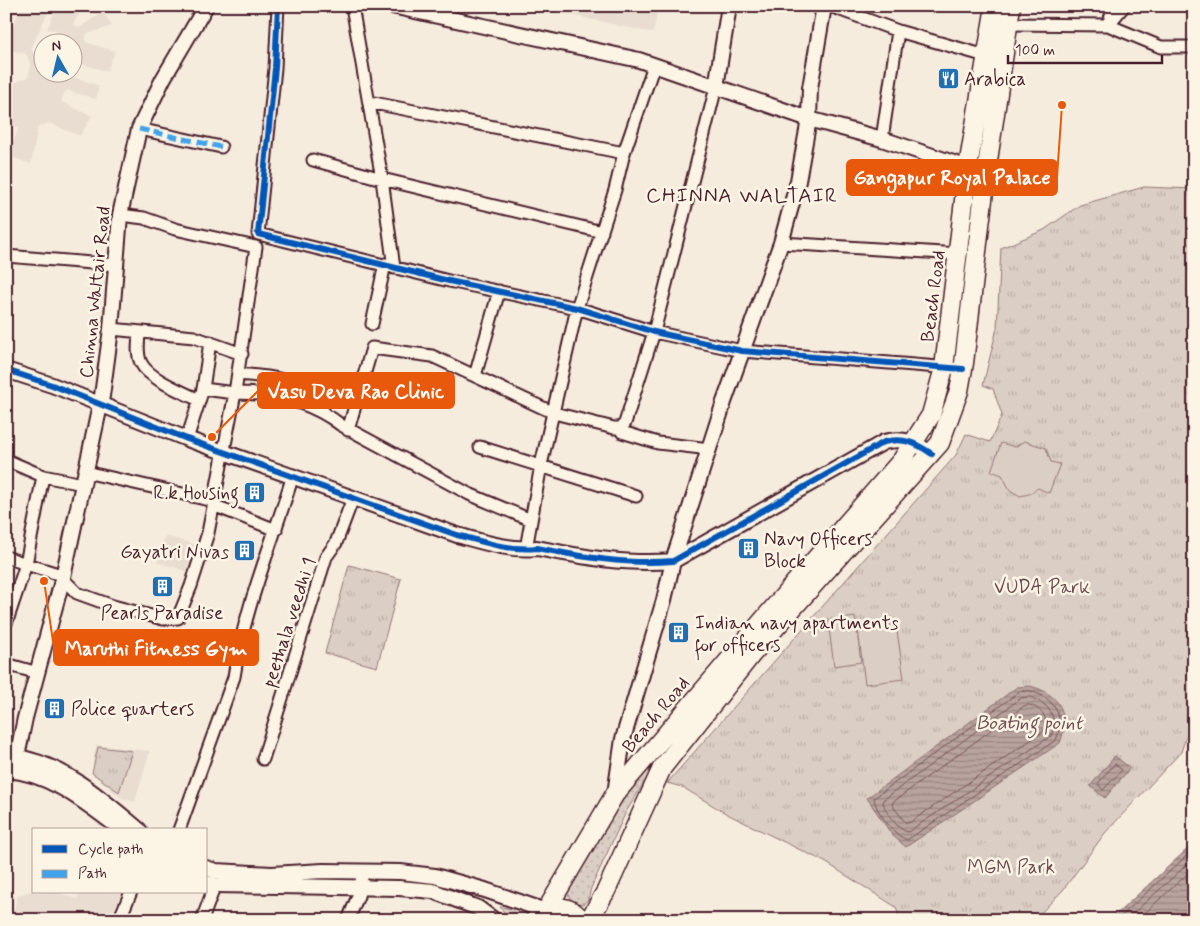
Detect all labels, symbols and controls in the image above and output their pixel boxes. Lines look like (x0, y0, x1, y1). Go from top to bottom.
north arrow (32, 32, 82, 82)
scale bar (1008, 32, 1161, 64)
text: N (50, 37, 62, 56)
text: 100 m (1015, 41, 1055, 61)
restaurant icon: Arabica (936, 66, 960, 90)
place label: Arabica (964, 67, 1026, 92)
callout: Gangapur Royal Palace (847, 160, 1057, 195)
text: Gangapur Royal Palace (853, 165, 1051, 194)
district label: CHINNA WALTAIR (646, 182, 838, 210)
street label: Chinna Waltair Road (74, 205, 117, 379)
street label: Beach Road (915, 249, 952, 344)
callout: Vasu Deva Rao Clinic (258, 373, 454, 408)
text: Vasu Deva Rao Clinic (268, 379, 445, 406)
building icon: R.k Housing (243, 480, 267, 504)
place label: R.k Housing (153, 481, 239, 509)
place label: Navy Officers Block (764, 527, 872, 574)
building icon: Navy Officers Block (736, 537, 760, 561)
building icon: Gayatri Nivas (233, 539, 257, 563)
place label: Gayatri Nivas (120, 540, 230, 565)
street label: peethala veedhi 1 (257, 554, 322, 691)
building icon: Pearls Paradise (150, 574, 174, 598)
park label: VUDA Park (994, 575, 1090, 600)
place label: Pearls Paradise (101, 601, 223, 626)
place label: Indian navy apartments for officers (695, 611, 899, 661)
building icon: Indian navy apartments for officers (667, 621, 691, 645)
callout: Maruthi Fitness Gym (54, 630, 258, 665)
text: Maruthi Fitness Gym (65, 636, 247, 663)
street label: Beach Road (617, 672, 695, 758)
building icon: Police quarters (43, 696, 67, 720)
place label: Police quarters (71, 697, 194, 722)
water label: Boating point (976, 710, 1085, 739)
legend (32, 828, 208, 894)
text: Cycle path (78, 840, 143, 860)
park label: MGM Park (967, 855, 1055, 880)
text: Path (78, 864, 107, 884)

